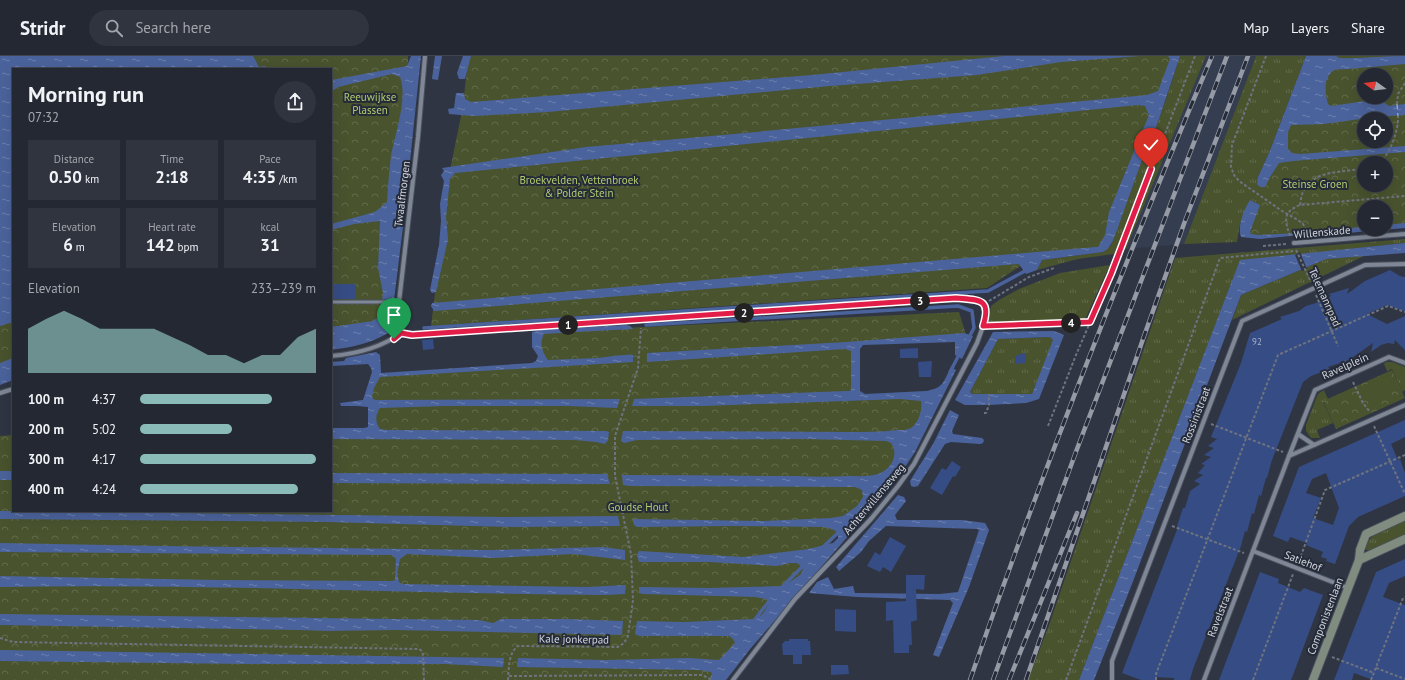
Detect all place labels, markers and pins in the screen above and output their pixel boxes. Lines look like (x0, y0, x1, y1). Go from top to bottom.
pin (1134, 128, 1168, 169)
pin: 3 (910, 291, 930, 311)
pin (377, 298, 411, 339)
pin: 2 (734, 303, 754, 323)
pin: 4 (1061, 313, 1081, 333)
pin: 1 (558, 315, 578, 335)

